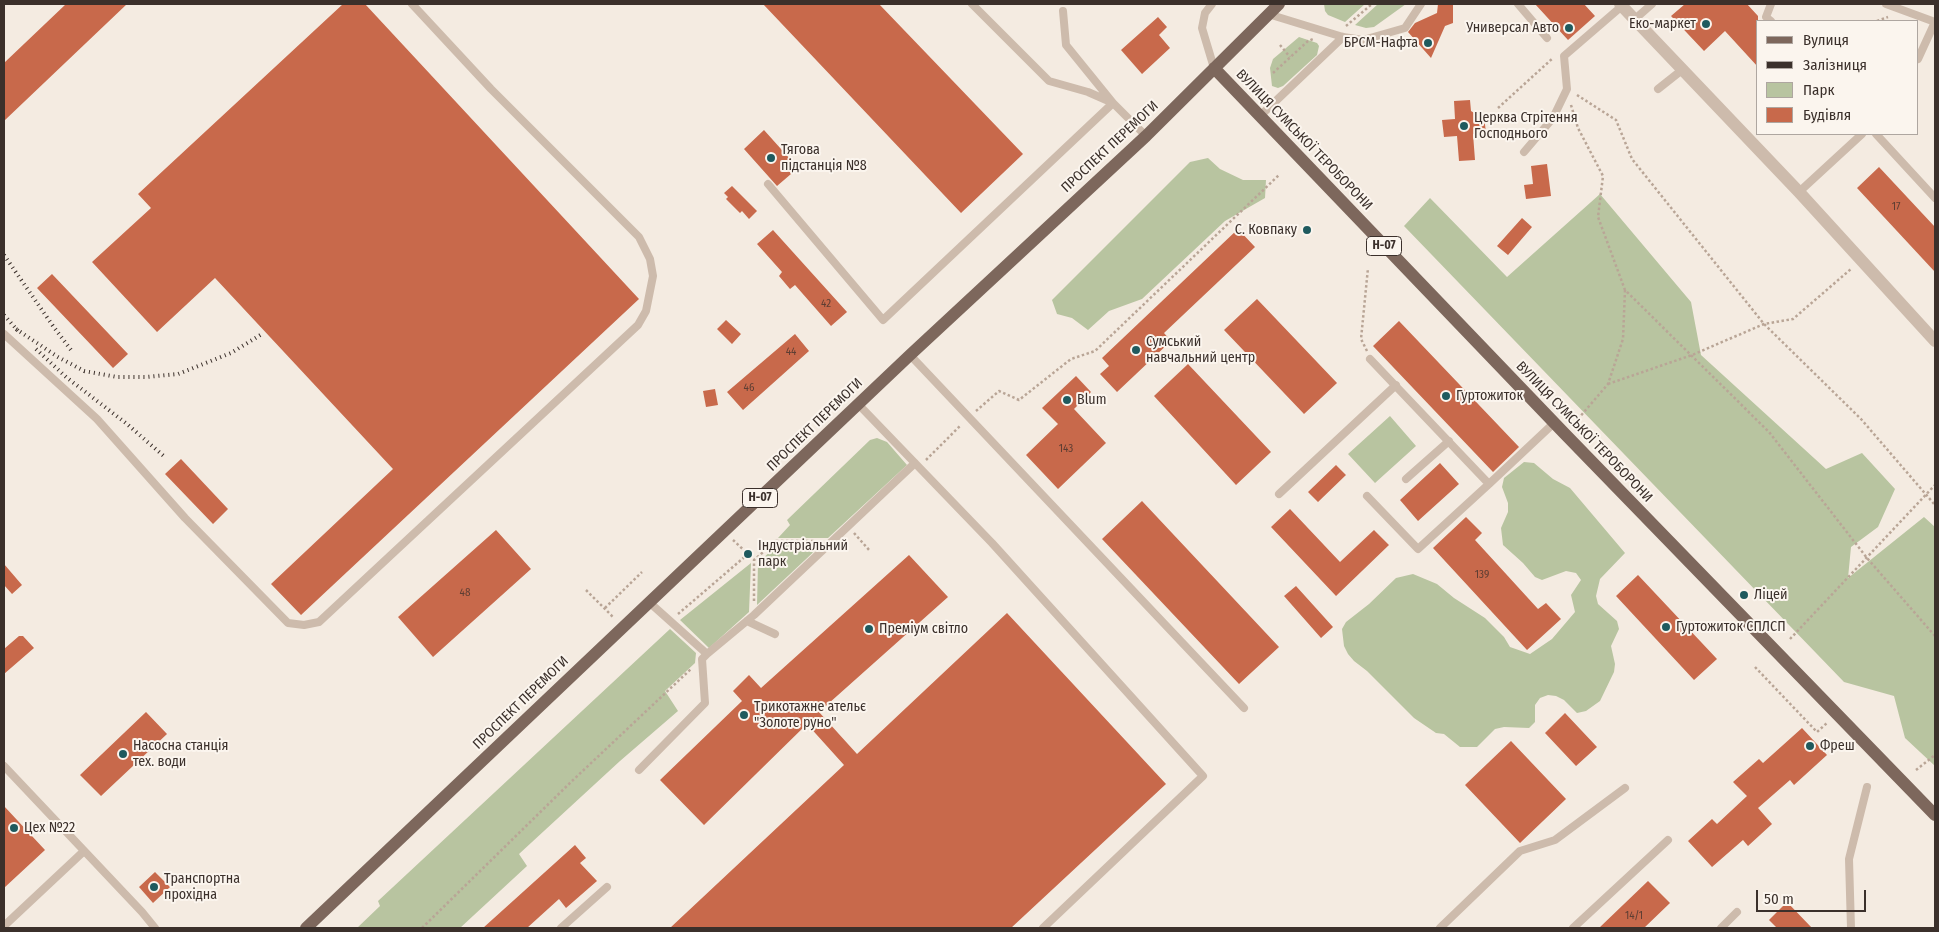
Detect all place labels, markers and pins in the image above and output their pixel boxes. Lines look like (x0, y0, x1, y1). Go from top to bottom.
place label: Еко-маркет (1629, 16, 1696, 32)
marker: Еко-маркет (1700, 18, 1712, 30)
place label: Универсал Авто (1466, 20, 1559, 36)
marker: Универсал Авто (1563, 22, 1575, 34)
place label: БРСМ-Нафта (1344, 35, 1418, 51)
marker: БРСМ-Нафта (1422, 37, 1434, 49)
place label: Церква Стрітення Господнього (1474, 110, 1578, 142)
marker: Церква Стрітення Господнього (1458, 120, 1470, 132)
place label: Тягова підстанція №8 (781, 142, 867, 174)
marker: Тягова підстанція №8 (765, 152, 777, 164)
place label: С. Ковпаку (1235, 222, 1297, 238)
marker: С. Ковпаку (1301, 224, 1313, 236)
place label: Сумський навчальний центр (1146, 334, 1255, 367)
marker: Сумський навчальний центр (1130, 344, 1142, 356)
place label: Гуртожиток (1456, 388, 1523, 404)
marker: Гуртожиток (1440, 390, 1452, 402)
place label: Blum (1077, 392, 1106, 408)
marker: Blum (1061, 394, 1073, 406)
place label: Індустріальний парк (758, 538, 848, 570)
marker: Індустріальний парк (742, 548, 754, 560)
place label: Ліцей (1754, 587, 1787, 603)
marker: Ліцей (1738, 589, 1750, 601)
place label: Гуртожиток СПЛСП (1676, 619, 1786, 635)
place label: Преміум світло (879, 621, 968, 637)
marker: Гуртожиток СПЛСП (1660, 621, 1672, 633)
marker: Преміум світло (863, 623, 875, 635)
place label: Трикотажне ательє "Золоте руно" (754, 699, 866, 732)
marker: Трикотажне ательє "Золоте руно" (738, 709, 750, 721)
place label: Насосна станція тех. води (133, 738, 228, 770)
place label: Фреш (1820, 738, 1855, 754)
marker: Фреш (1804, 740, 1816, 752)
marker: Насосна станція тех. води (117, 748, 129, 760)
place label: Цех №22 (24, 820, 75, 836)
marker: Цех №22 (8, 822, 20, 834)
place label: Транспортна прохідна (164, 871, 240, 904)
marker: Транспортна прохідна (148, 881, 160, 893)

